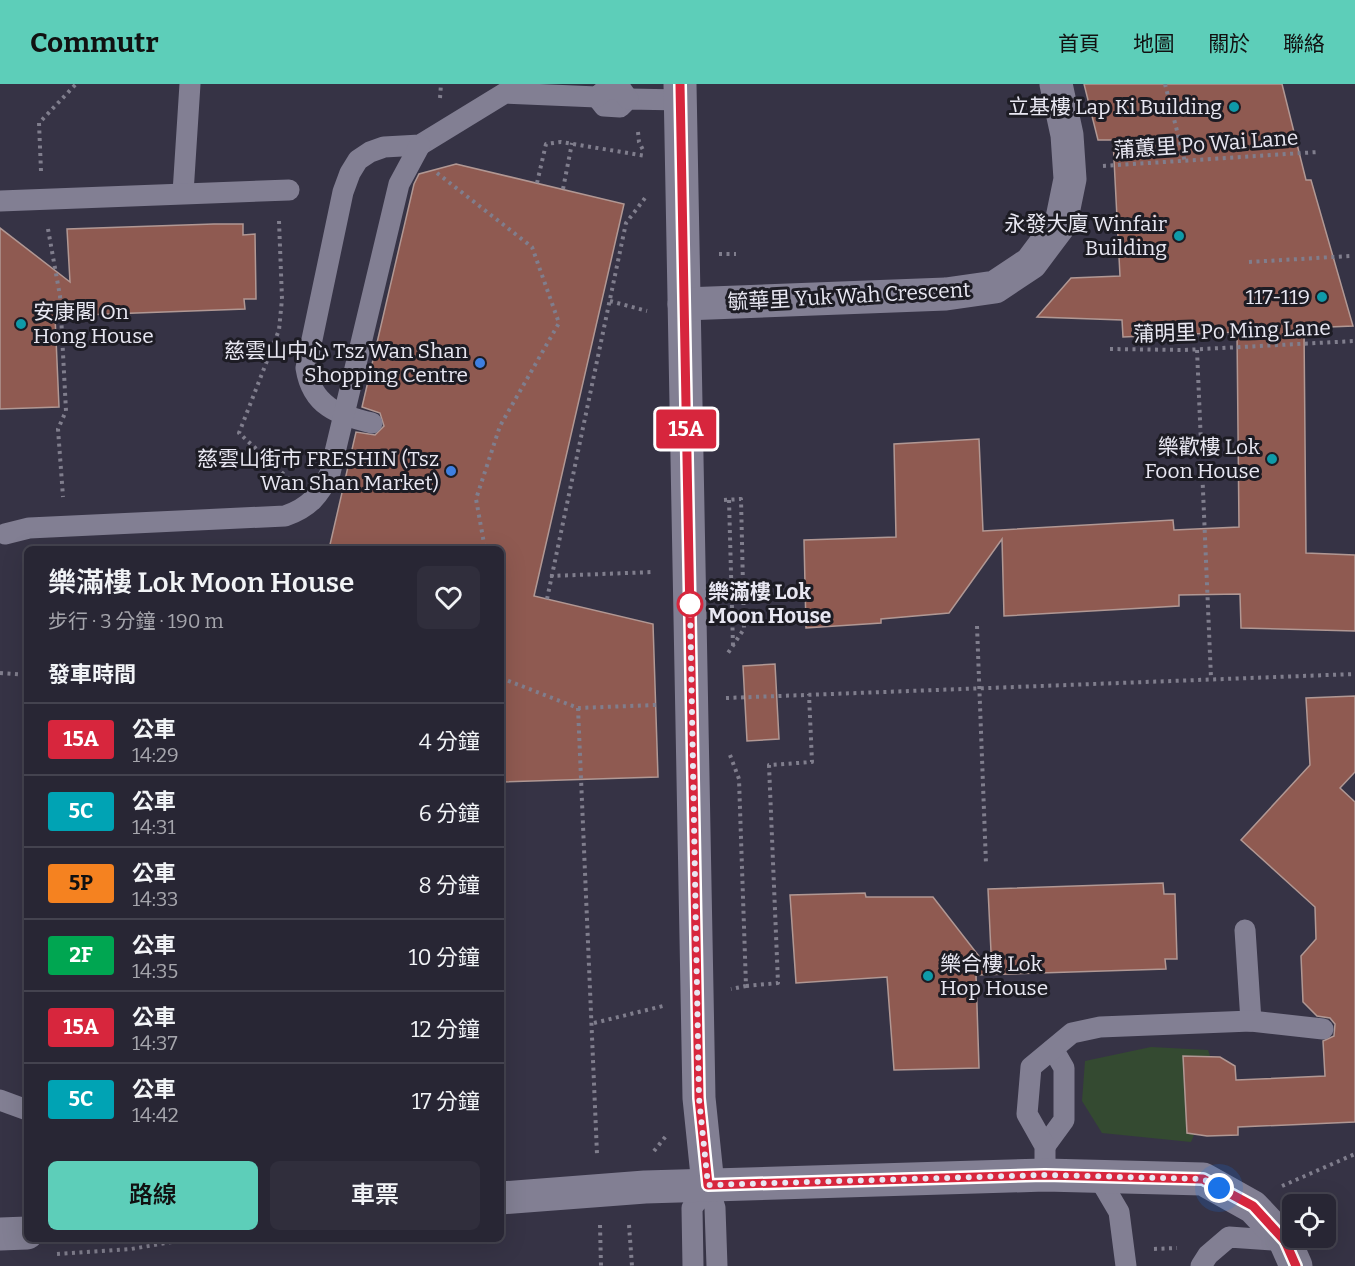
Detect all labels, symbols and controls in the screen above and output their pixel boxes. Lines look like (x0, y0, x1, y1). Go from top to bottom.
text: Commutr (30, 26, 159, 59)
text: 首頁 (1058, 31, 1100, 57)
text: 地圖 (1133, 31, 1175, 57)
text: 關於 (1208, 31, 1250, 57)
text: 聯絡 (1283, 31, 1325, 57)
place label: 立基樓 Lap Ki Building (1008, 94, 1222, 120)
marker: 立基樓 Lap Ki Building (1227, 100, 1241, 114)
street label: 蒲蕙里 Po Wai Lane (1113, 125, 1299, 163)
place label: 永發大廈 Winfair Building (1004, 211, 1167, 261)
marker: 永發大廈 Winfair Building (1172, 229, 1186, 243)
street label: 毓華里 Yuk Wah Crescent (727, 277, 972, 315)
place label: 117-119 (1245, 284, 1310, 310)
marker: 117-119 (1315, 290, 1329, 304)
place label: 安康閣 On Hong House (33, 299, 154, 349)
street label: 蒲明里 Po Ming Lane (1133, 315, 1331, 347)
marker: 安康閣 On Hong House (14, 317, 28, 331)
place label: 慈雲山中心 Tsz Wan Shan Shopping Centre (224, 338, 468, 388)
marker: 慈雲山中心 Tsz Wan Shan Shopping Centre (473, 356, 487, 370)
line badge: 15A (652, 410, 720, 448)
text: 15A (668, 416, 704, 442)
place label: 樂歡樓 Lok Foon House (1145, 434, 1260, 484)
place label: 慈雲山街市 FRESHIN (Tsz Wan Shan Market) (197, 446, 439, 496)
marker: 樂歡樓 Lok Foon House (1265, 452, 1279, 466)
marker: 慈雲山街市 FRESHIN (Tsz Wan Shan Market) (444, 464, 458, 478)
text: 樂滿樓 Lok Moon House (48, 566, 354, 599)
button: heart (417, 566, 480, 629)
place label: 樂滿樓 Lok Moon House (708, 579, 831, 629)
marker: 樂滿樓 Lok Moon House (677, 591, 703, 617)
text: 步行 · 3 分鐘 · 190 m (48, 609, 224, 633)
text: 發車時間 (48, 661, 136, 688)
text: 公車 (132, 716, 176, 743)
text: 15A (63, 726, 99, 752)
text: 4 分鐘 (419, 728, 480, 755)
text: 14:29 (132, 743, 179, 767)
text: 公車 (132, 788, 176, 815)
text: 5C (69, 798, 93, 824)
text: 6 分鐘 (419, 800, 480, 827)
text: 14:31 (132, 815, 176, 839)
text: 公車 (132, 860, 176, 887)
text: 5P (69, 870, 93, 896)
text: 8 分鐘 (418, 872, 480, 899)
text: 14:33 (132, 887, 178, 911)
text: 公車 (132, 932, 176, 959)
text: 2F (69, 942, 93, 968)
text: 10 分鐘 (409, 944, 480, 971)
place label: 樂合樓 Lok Hop House (940, 951, 1048, 1001)
text: 14:35 (132, 959, 178, 983)
marker: 樂合樓 Lok Hop House (921, 969, 935, 983)
text: 公車 (132, 1004, 176, 1031)
text: 15A (63, 1014, 99, 1040)
text: 12 分鐘 (411, 1016, 480, 1043)
text: 14:37 (132, 1031, 177, 1055)
text: 公車 (132, 1076, 176, 1103)
text: 5C (69, 1086, 93, 1112)
text: 17 分鐘 (412, 1088, 480, 1115)
text: 14:42 (132, 1103, 179, 1127)
button: 路線 (48, 1161, 258, 1230)
button: 車票 (270, 1161, 480, 1230)
your location (1204, 1173, 1234, 1203)
map controls (1282, 1194, 1336, 1248)
button: locate (1282, 1194, 1336, 1248)

